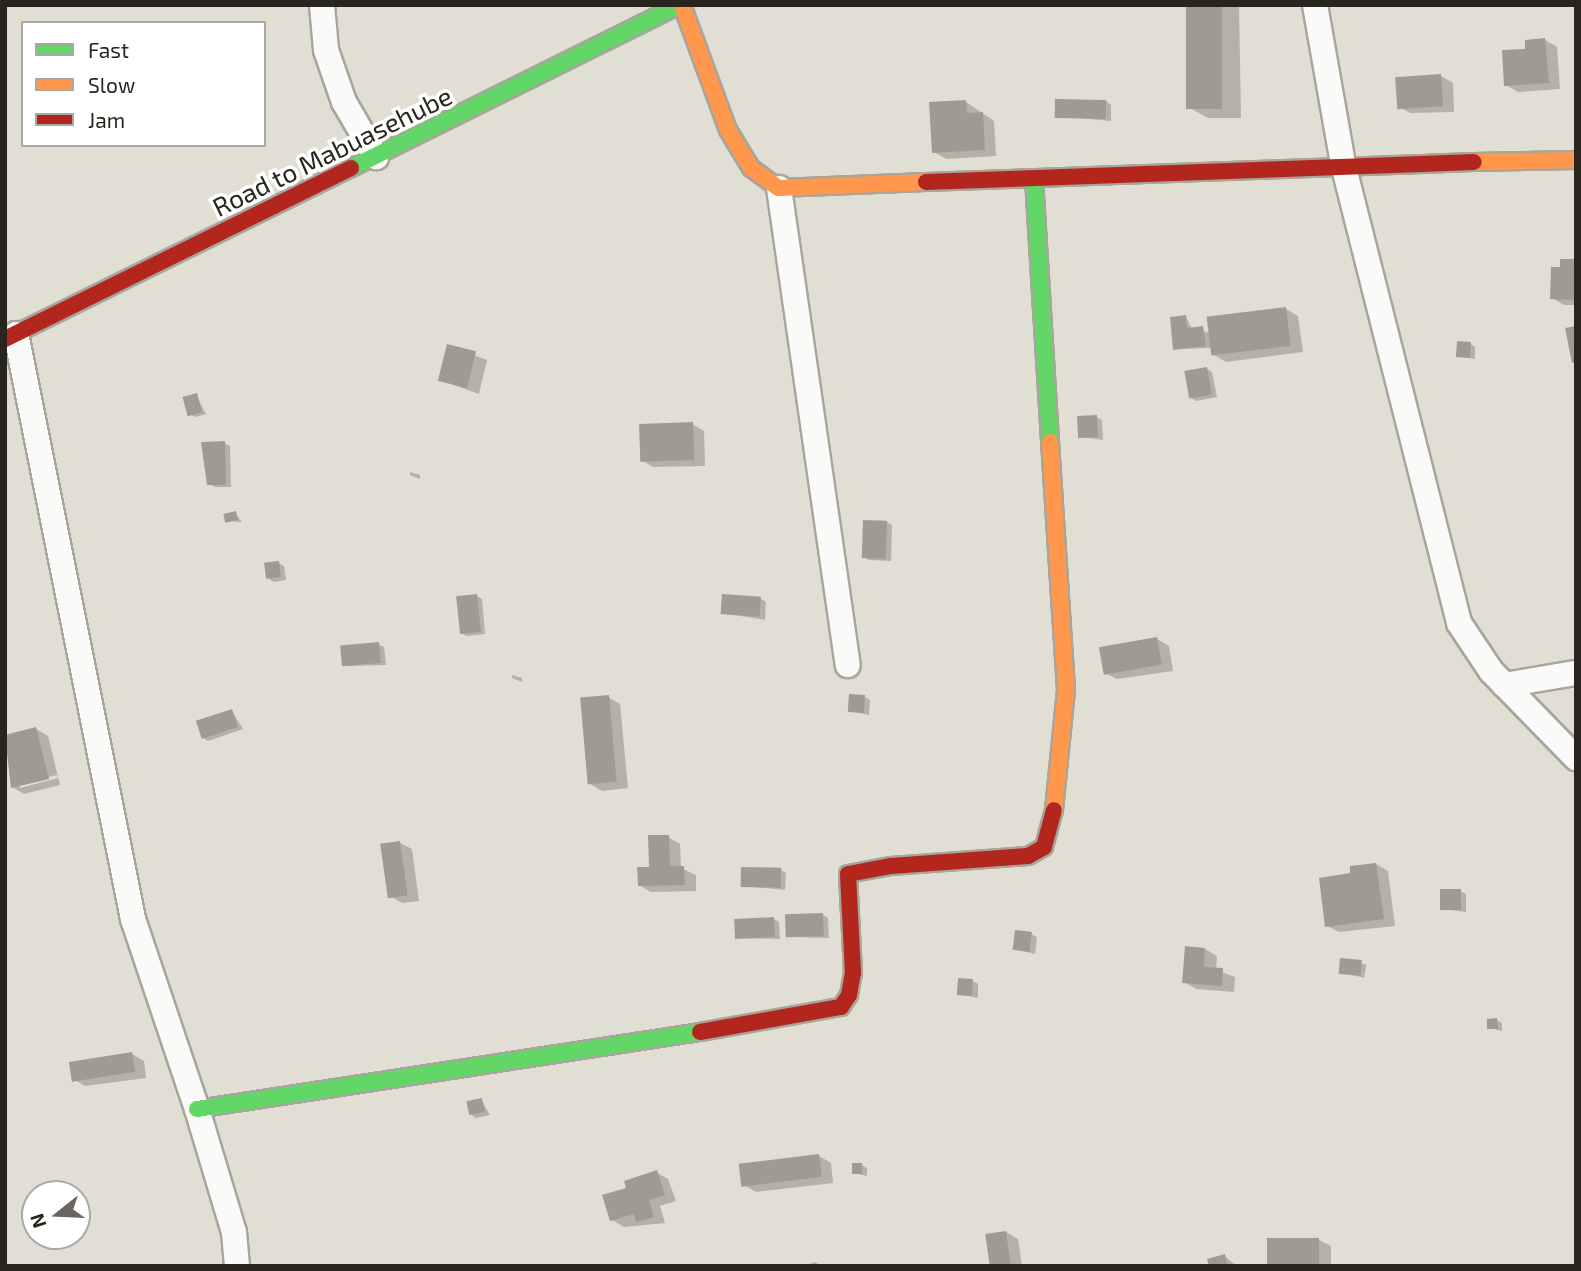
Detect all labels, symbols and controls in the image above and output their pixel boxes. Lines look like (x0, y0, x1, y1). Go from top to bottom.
legend (21, 21, 266, 147)
text: Fast (88, 37, 129, 62)
text: Slow (88, 72, 135, 97)
street label: Road to Mabuasehube (207, 79, 457, 223)
text: Jam (88, 107, 125, 132)
north arrow (21, 1180, 91, 1250)
text: N (24, 1211, 51, 1231)

